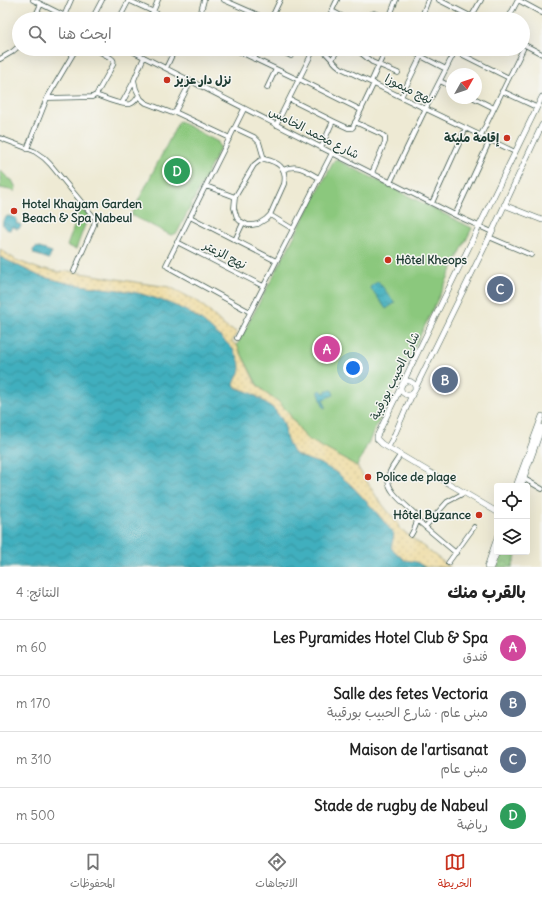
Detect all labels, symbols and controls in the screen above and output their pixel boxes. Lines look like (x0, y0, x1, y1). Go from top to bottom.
search box (12, 12, 530, 56)
icon: search (26, 23, 48, 45)
text: ابحث هنا (58, 24, 112, 43)
north arrow (446, 68, 482, 104)
street label: نهج ميموزا (382, 70, 436, 108)
place label: نزل دار عزيز (174, 72, 231, 87)
marker: نزل دار عزيز (162, 75, 172, 85)
street label: شارع محمد الخامس (266, 103, 362, 164)
place label: إقامة مليكة (444, 130, 499, 147)
marker: إقامة مليكة (502, 133, 512, 143)
pin: D (164, 156, 190, 186)
place label: Hotel Khayam Garden Beach & Spa Nabeul (22, 196, 142, 226)
marker: Hotel Khayam Garden Beach & Spa Nabeul (9, 206, 19, 216)
street label: نهج الزعتر (199, 237, 249, 274)
place label: Hôtel Kheops (396, 252, 468, 268)
marker: Hôtel Kheops (383, 255, 393, 265)
pin: C (487, 274, 513, 304)
street label: شارع الحبيب بورقيبة (367, 329, 424, 423)
pin: A (314, 334, 340, 364)
your location (343, 358, 363, 378)
pin: B (432, 365, 458, 395)
place label: Police de plage (376, 469, 457, 485)
marker: Police de plage (363, 472, 373, 482)
map controls (494, 483, 530, 555)
button: locate (494, 483, 530, 519)
place label: Hôtel Byzance (393, 507, 472, 523)
marker: Hôtel Byzance (474, 510, 484, 520)
button: layers (494, 519, 530, 555)
text: بالقرب منك (447, 581, 526, 603)
text: النتائج: 4 (16, 584, 60, 601)
text: Les Pyramides Hotel Club & Spa (273, 628, 488, 647)
text: 60 m (16, 639, 47, 656)
text: A (509, 639, 517, 656)
text: فندق (463, 648, 488, 665)
text: Salle des fetes Vectoria (333, 684, 488, 703)
text: 170 m (16, 695, 51, 712)
text: B (509, 695, 517, 712)
text: مبنى عام · شارع الحبيب بورقيبة (327, 704, 488, 721)
text: Maison de l'artisanat (349, 740, 488, 759)
text: 310 m (16, 751, 51, 768)
text: C (509, 751, 517, 768)
text: مبنى عام (440, 760, 488, 777)
text: Stade de rugby de Nabeul (314, 796, 488, 815)
text: 500 m (16, 807, 55, 824)
text: D (508, 807, 518, 824)
text: رياضة (457, 816, 488, 833)
tab: المحفوظات (70, 851, 115, 893)
tab: الاتجاهات (255, 851, 298, 893)
tab: الخريطة (438, 851, 472, 893)

